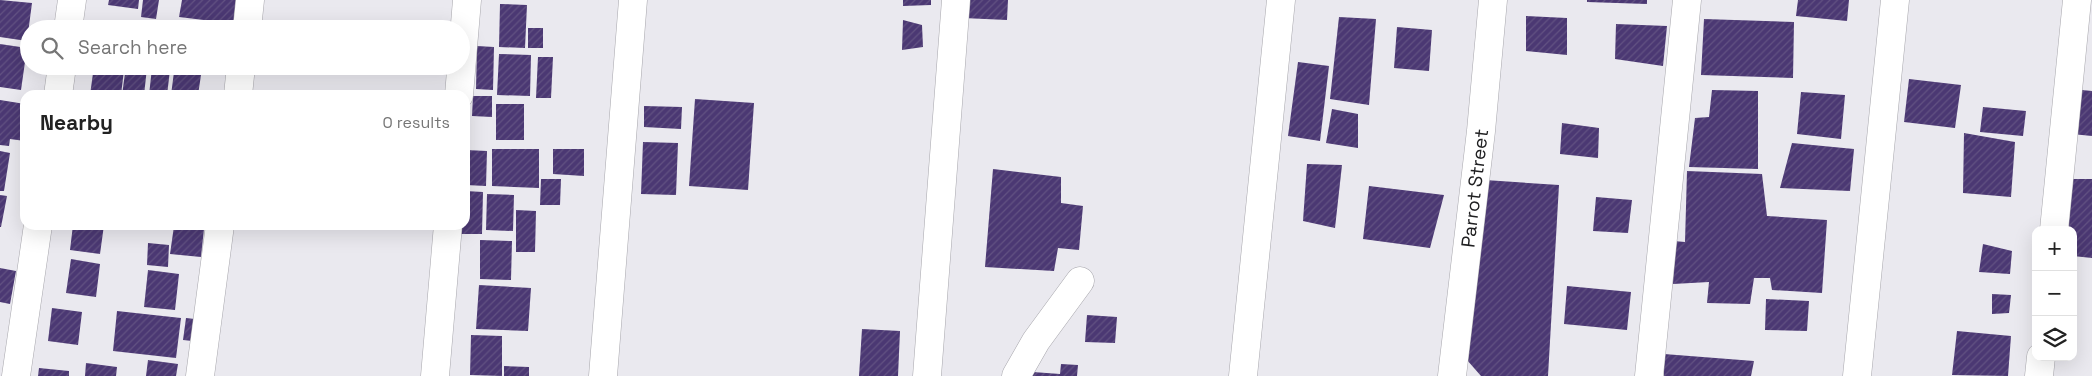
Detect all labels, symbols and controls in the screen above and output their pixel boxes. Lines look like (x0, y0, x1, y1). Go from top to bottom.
search box (20, 20, 470, 75)
icon: search (38, 34, 66, 62)
text: Search here (78, 35, 188, 60)
text: Nearby (40, 109, 113, 136)
text: 0 results (382, 112, 450, 133)
street label: Parrot Street (1455, 128, 1494, 249)
map controls (2032, 226, 2077, 361)
button: + (2032, 226, 2077, 271)
button: − (2032, 271, 2077, 316)
button: layers (2032, 316, 2077, 361)

